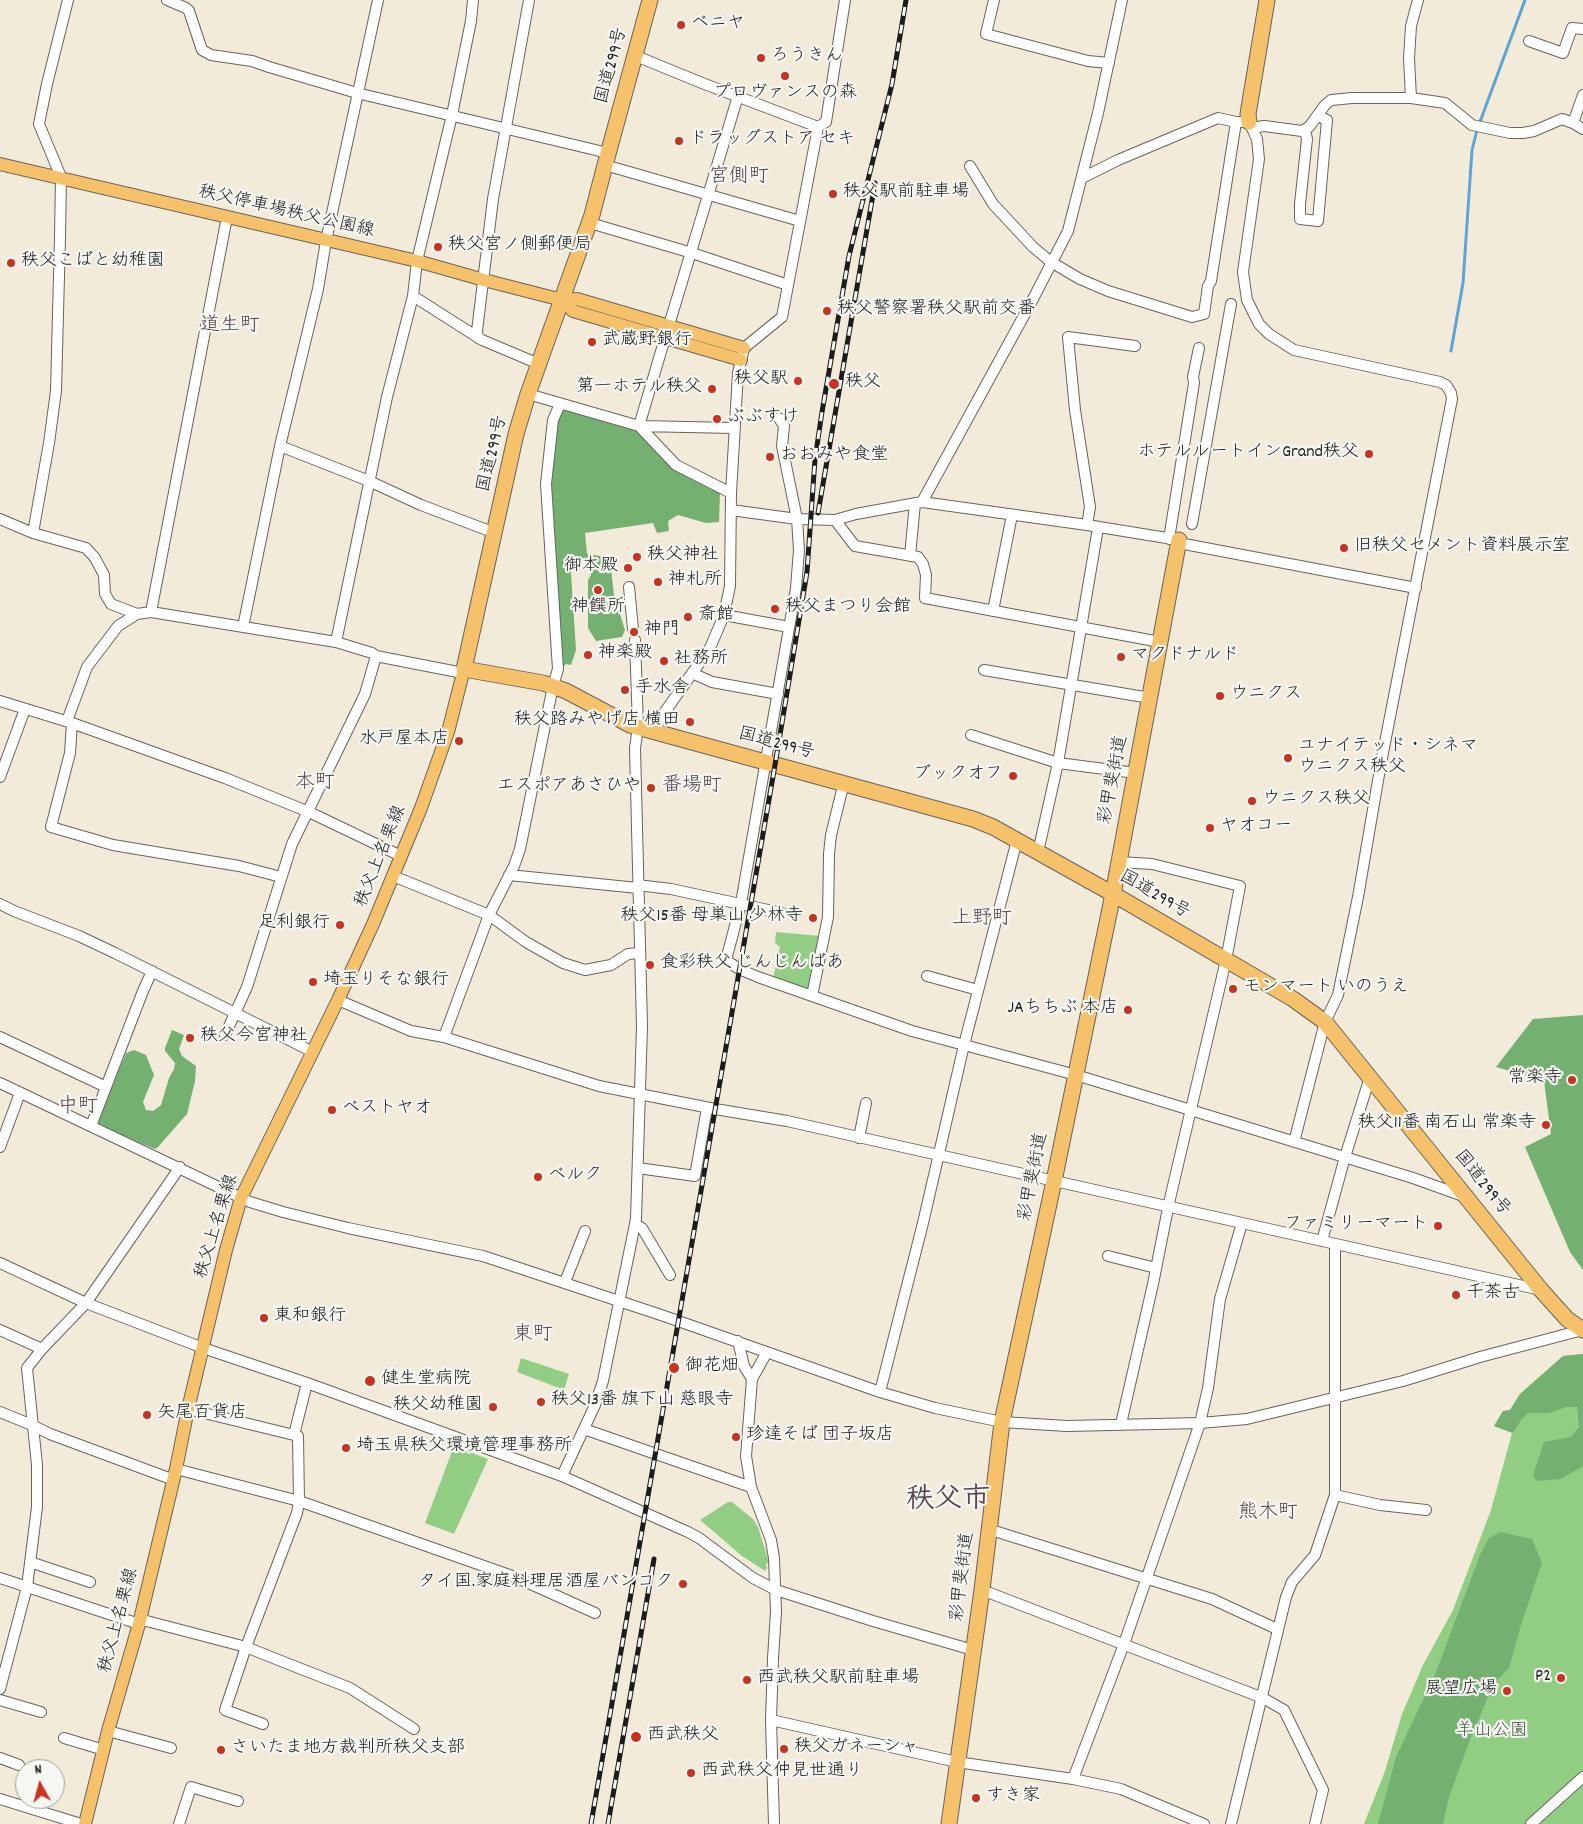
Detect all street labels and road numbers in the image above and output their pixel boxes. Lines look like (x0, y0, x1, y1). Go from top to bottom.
street label: 国道299号 (592, 25, 634, 107)
street label: 秩父停車場秩父公園線 (196, 182, 376, 244)
street label: 国道299号 (475, 413, 513, 495)
street label: 国道299号 (735, 724, 817, 766)
street label: 彩甲斐街道 (1096, 734, 1134, 826)
street label: 秩父上名栗線 (352, 803, 412, 911)
street label: 国道299号 (1115, 867, 1193, 925)
street label: 彩甲斐街道 (1016, 1131, 1054, 1223)
street label: 国道299号 (1448, 1147, 1514, 1221)
street label: 秩父上名栗線 (192, 1172, 244, 1282)
street label: 彩甲斐街道 (948, 1531, 980, 1623)
street label: 秩父上名栗線 (96, 1566, 144, 1676)

